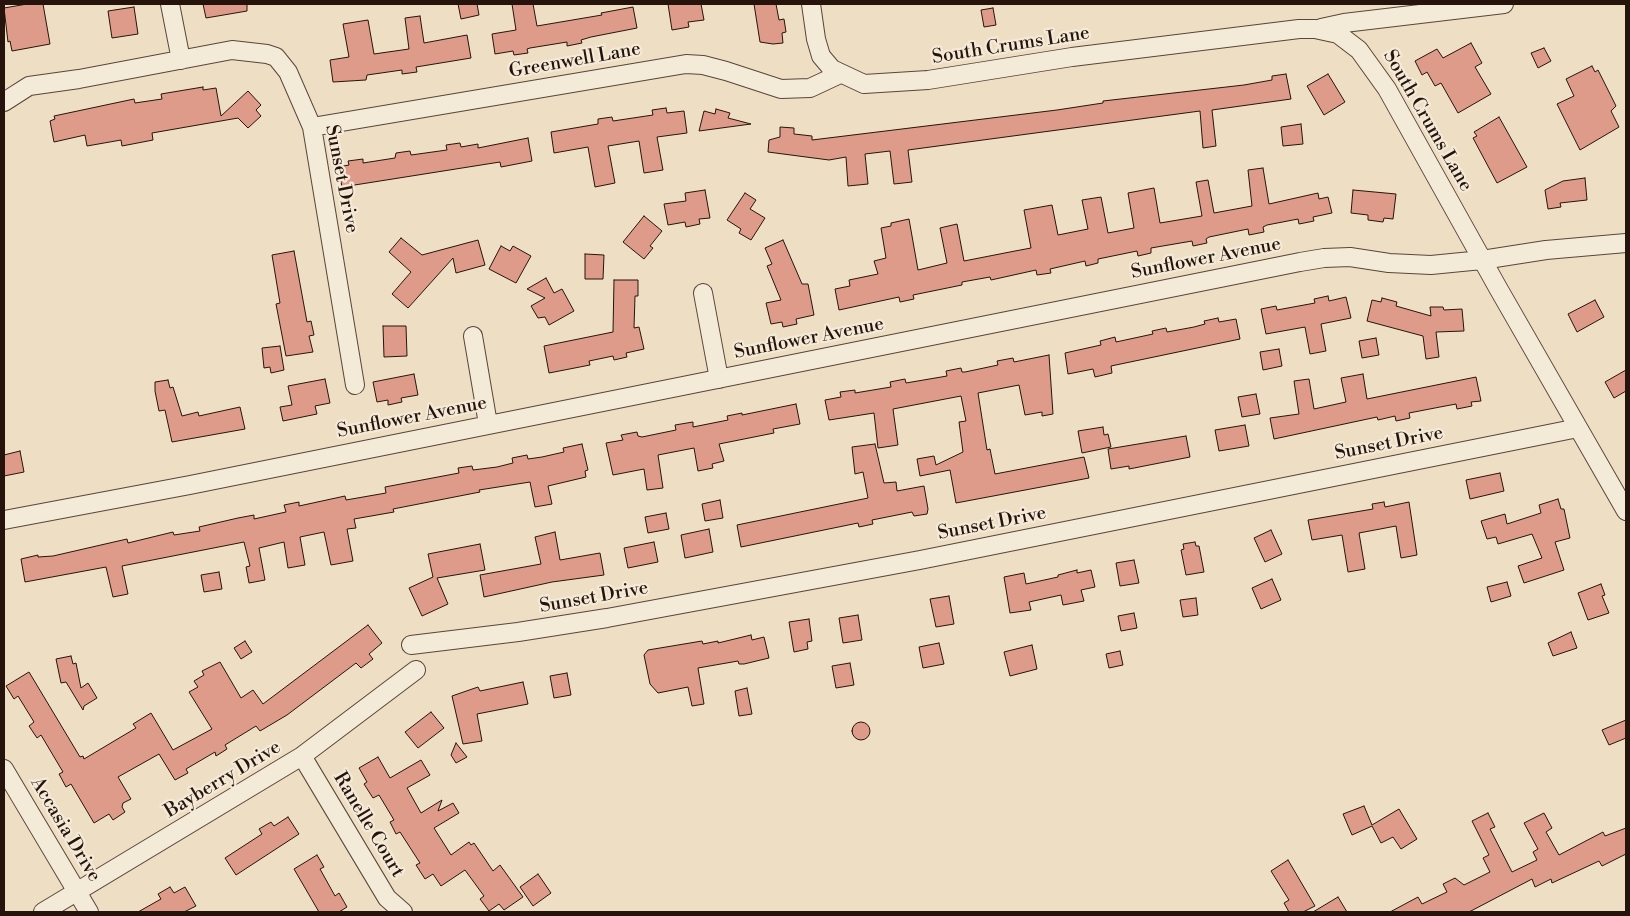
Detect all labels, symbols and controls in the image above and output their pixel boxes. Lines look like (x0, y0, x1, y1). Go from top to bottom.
street label: South Crums Lane (931, 22, 1091, 70)
street label: Greenwell Lane (507, 38, 643, 84)
street label: South Crums Lane (1377, 46, 1477, 196)
street label: Sunset Drive (319, 123, 363, 235)
street label: Sunflower Avenue (1129, 233, 1283, 285)
street label: Sunflower Avenue (732, 313, 886, 365)
street label: Sunflower Avenue (335, 392, 489, 444)
street label: Sunset Drive (1333, 422, 1445, 466)
street label: Sunset Drive (936, 502, 1048, 546)
street label: Sunset Drive (538, 577, 650, 619)
street label: Bayberry Drive (161, 736, 285, 824)
street label: Ranelle Court (328, 768, 408, 882)
street label: Accasia Drive (25, 774, 105, 886)

